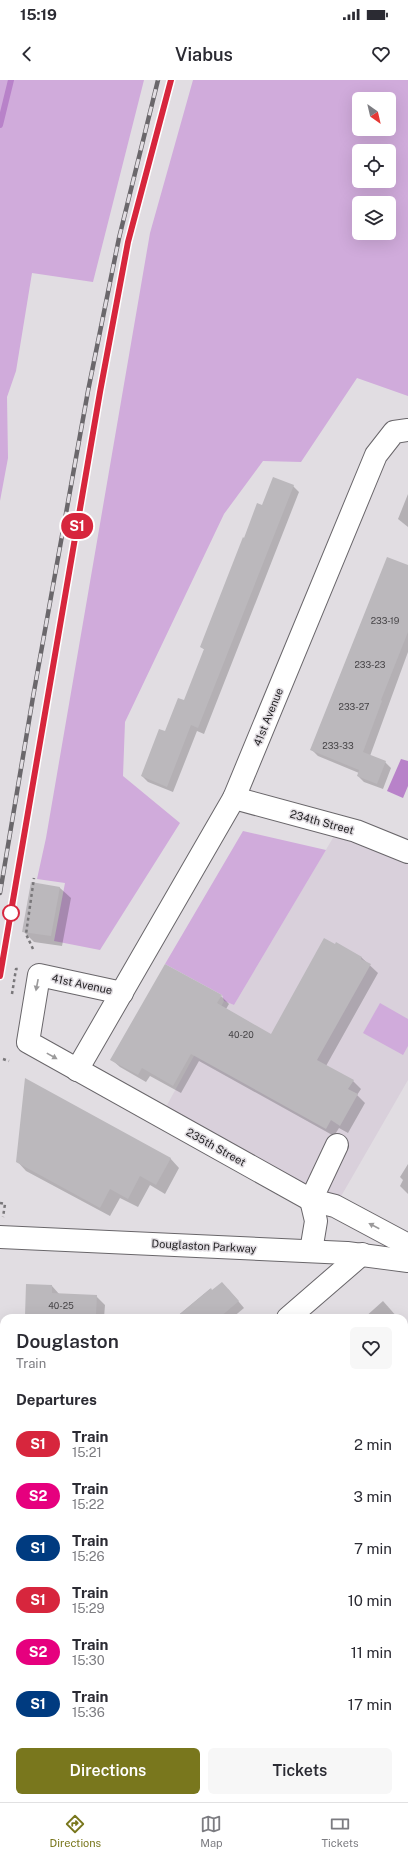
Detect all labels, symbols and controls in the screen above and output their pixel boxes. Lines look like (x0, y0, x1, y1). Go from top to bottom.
text: 15:19 (20, 6, 57, 23)
icon: back (16, 43, 38, 65)
icon: heart (370, 43, 392, 65)
text: Viabus (175, 44, 233, 65)
north arrow (352, 92, 396, 136)
map controls (352, 92, 396, 240)
button: locate (352, 144, 396, 188)
button: layers (352, 196, 396, 240)
line badge: S1 (59, 513, 95, 539)
text: S1 (69, 518, 85, 534)
house number: 233-19 (371, 615, 400, 626)
house number: 233-23 (354, 659, 386, 670)
street label: 41st Avenue (251, 686, 285, 748)
house number: 233-27 (339, 701, 369, 712)
house number: 233-33 (322, 740, 354, 751)
street label: 234th Street (289, 808, 355, 836)
unlabelled marker (2, 904, 20, 922)
street label: 41st Avenue (51, 972, 113, 996)
one-way arrow (34, 979, 40, 991)
house number: 40-20 (228, 1029, 254, 1040)
one-way arrow (47, 1053, 58, 1059)
street label: 235th Street (184, 1126, 248, 1168)
one-way arrow (368, 1223, 380, 1229)
street label: Douglaston Parkway (151, 1237, 257, 1255)
house number: 40-25 (48, 1300, 74, 1311)
button: heart (350, 1327, 392, 1369)
text: Douglaston (16, 1330, 119, 1352)
text: Train (16, 1356, 46, 1371)
text: Departures (16, 1391, 97, 1408)
text: Train (72, 1428, 108, 1445)
text: S1 (30, 1436, 46, 1452)
text: 2 min (354, 1436, 392, 1453)
text: 15:21 (72, 1445, 102, 1460)
text: Train (72, 1480, 108, 1497)
text: S2 (29, 1488, 47, 1504)
text: 3 min (353, 1488, 392, 1505)
text: 15:22 (72, 1497, 104, 1512)
text: Train (72, 1532, 108, 1549)
text: S1 (30, 1540, 46, 1556)
text: 7 min (354, 1540, 392, 1557)
text: 15:26 (72, 1549, 105, 1564)
text: Train (72, 1584, 108, 1601)
text: S1 (30, 1592, 46, 1608)
text: 10 min (348, 1592, 392, 1609)
text: 15:29 (72, 1601, 105, 1616)
text: Train (72, 1636, 108, 1653)
text: S2 (29, 1644, 47, 1660)
text: 11 min (351, 1644, 392, 1661)
text: 15:30 (72, 1653, 105, 1668)
text: Train (72, 1688, 108, 1705)
text: S1 (30, 1696, 46, 1712)
text: 17 min (348, 1696, 392, 1713)
text: 15:36 (72, 1705, 105, 1720)
button: Directions (16, 1748, 200, 1794)
button: Tickets (208, 1748, 392, 1794)
tab: Directions (50, 1813, 101, 1849)
tab: Map (200, 1813, 223, 1849)
tab: Tickets (322, 1813, 358, 1849)

